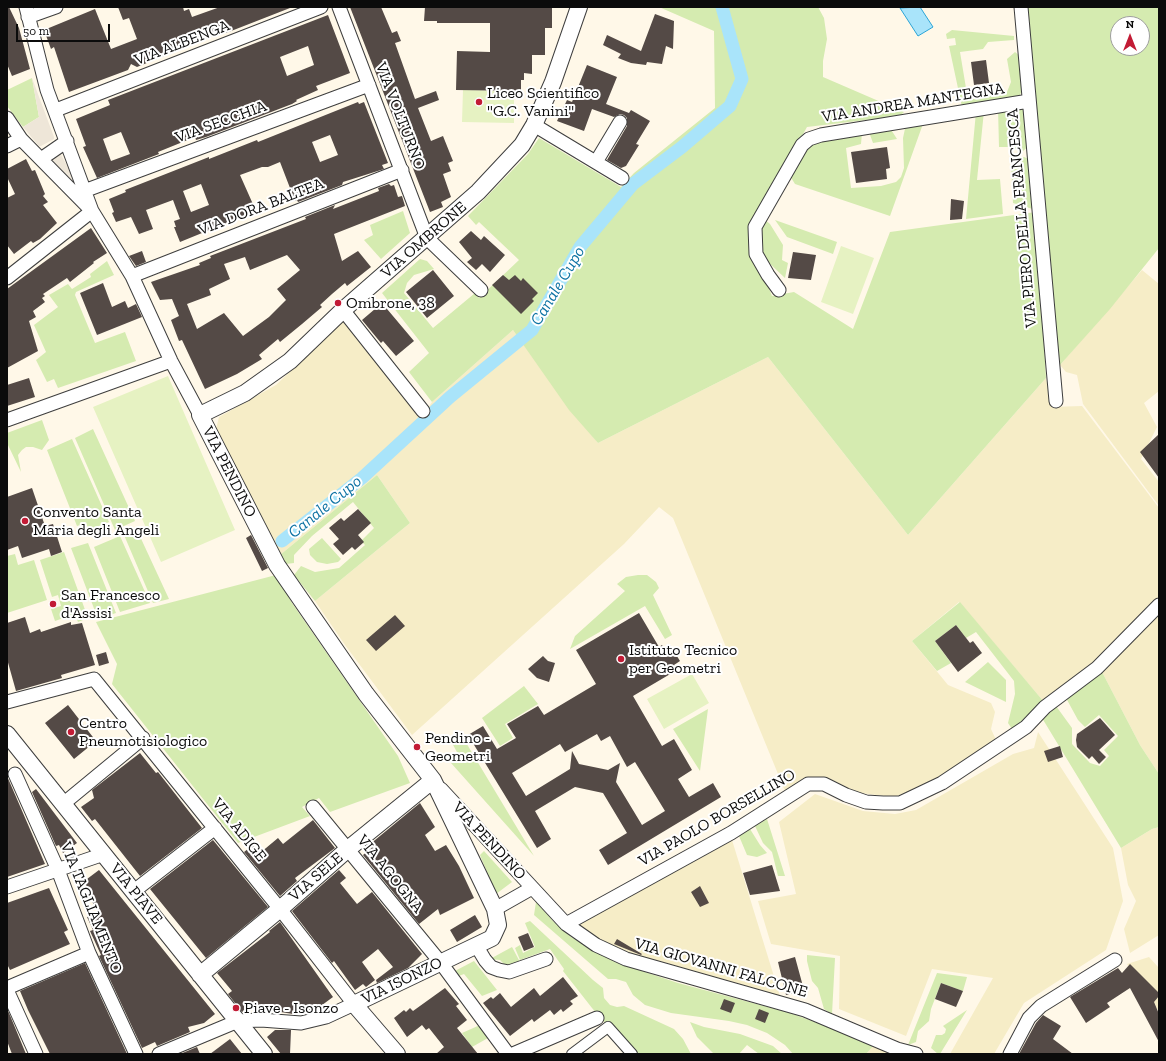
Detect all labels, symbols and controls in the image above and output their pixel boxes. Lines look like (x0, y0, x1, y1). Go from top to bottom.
scale bar (18, 16, 112, 42)
street label: VIA ALBENGA (132, 16, 232, 70)
north arrow (1110, 16, 1150, 56)
text: N (1126, 18, 1134, 31)
text: 50 m (23, 24, 49, 38)
street label: VIA VOLTURNO (371, 60, 429, 172)
street label: VIA ANDREA MANTEGNA (820, 79, 1006, 127)
place label: Liceo Scientifico "G.C. Vanini" (487, 83, 599, 121)
street label: VIA SECCHIA (173, 97, 269, 147)
marker: Liceo Scientifico "G.C. Vanini" (474, 97, 484, 107)
street label: VIA PIERO DELLA FRANCESCA (1003, 108, 1041, 328)
street label: VIA DORA BALTEA (195, 174, 327, 240)
street label: VIA OMBRONE (377, 198, 471, 282)
water label: Canale Cupo (526, 243, 590, 329)
place label: Ombrone, 38 (346, 293, 435, 313)
marker: Ombrone, 38 (333, 298, 343, 308)
street label: VIA PENDINO (198, 423, 260, 521)
water label: Canale Cupo (284, 471, 366, 543)
place label: Convento Santa Maria degli Angeli (33, 502, 159, 540)
marker: Convento Santa Maria degli Angeli (20, 516, 30, 526)
place label: San Francesco d'Assisi (61, 585, 160, 623)
marker: San Francesco d'Assisi (48, 599, 58, 609)
place label: Istituto Tecnico per Geometri (629, 640, 737, 678)
marker: Istituto Tecnico per Geometri (616, 654, 626, 664)
place label: Centro Pneumotisiologico (79, 713, 207, 751)
marker: Centro Pneumotisiologico (66, 727, 76, 737)
place label: Pendino - Geometri (425, 728, 490, 766)
marker: Pendino - Geometri (412, 742, 422, 752)
street label: VIA PAOLO BORSELLINO (635, 765, 799, 871)
street label: VIA ADIGE (207, 794, 271, 866)
street label: VIA PENDINO (448, 798, 530, 884)
street label: VIA AGOGNA (353, 831, 427, 917)
street label: VIA TAGLIAMENTO (56, 839, 126, 977)
street label: VIA SELE (285, 848, 347, 906)
street label: VIA PIAVE (106, 860, 166, 928)
street label: VIA GIOVANNI FALCONE (632, 934, 810, 1002)
street label: VIA ISONZO (359, 953, 445, 1009)
place label: Piave - Isonzo (244, 998, 338, 1018)
marker: Piave - Isonzo (231, 1003, 241, 1013)

